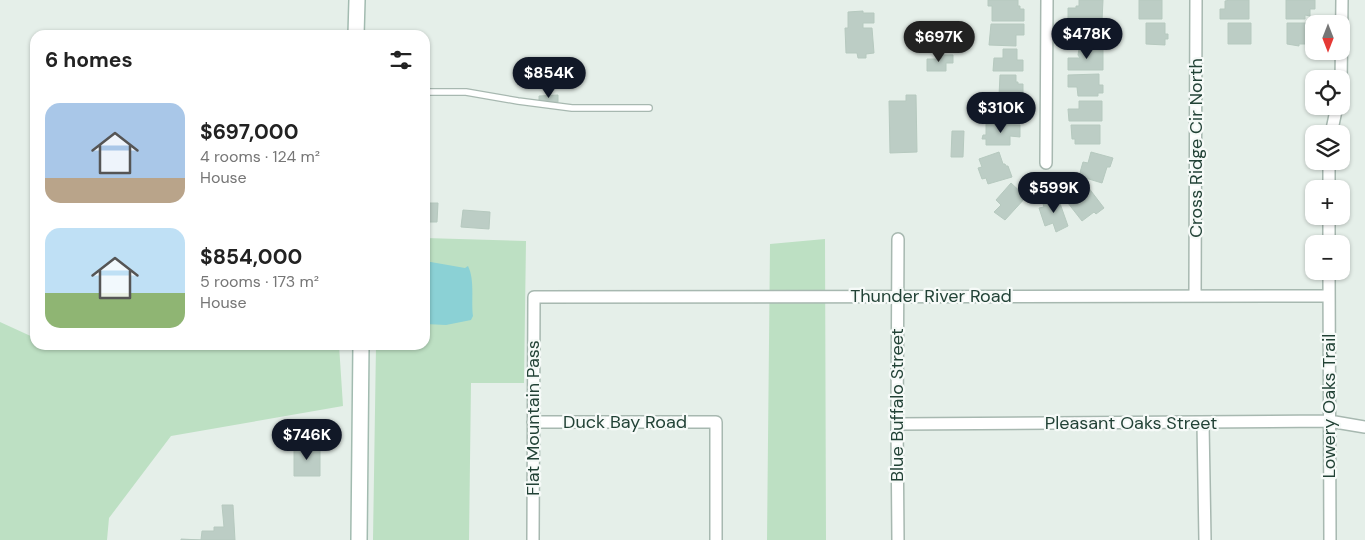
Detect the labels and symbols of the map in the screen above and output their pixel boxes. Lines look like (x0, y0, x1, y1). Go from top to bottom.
north arrow (1305, 15, 1350, 60)
pin: $478K (1052, 18, 1122, 60)
pin: $697K (904, 20, 974, 63)
pin: $854K (514, 56, 584, 99)
street label: Cross Ridge Cir North (1184, 58, 1208, 238)
pin: $310K (966, 92, 1036, 134)
pin: $599K (1019, 172, 1089, 214)
street label: Thunder River Road (850, 284, 1012, 308)
street label: Blue Buffalo Street (885, 328, 909, 482)
street label: Lowery Oaks Trail (1317, 334, 1341, 478)
street label: Flat Mountain Pass (521, 340, 545, 496)
street label: Duck Bay Road (563, 410, 687, 434)
street label: Pleasant Oaks Street (1045, 411, 1217, 435)
pin: $746K (272, 418, 342, 461)

